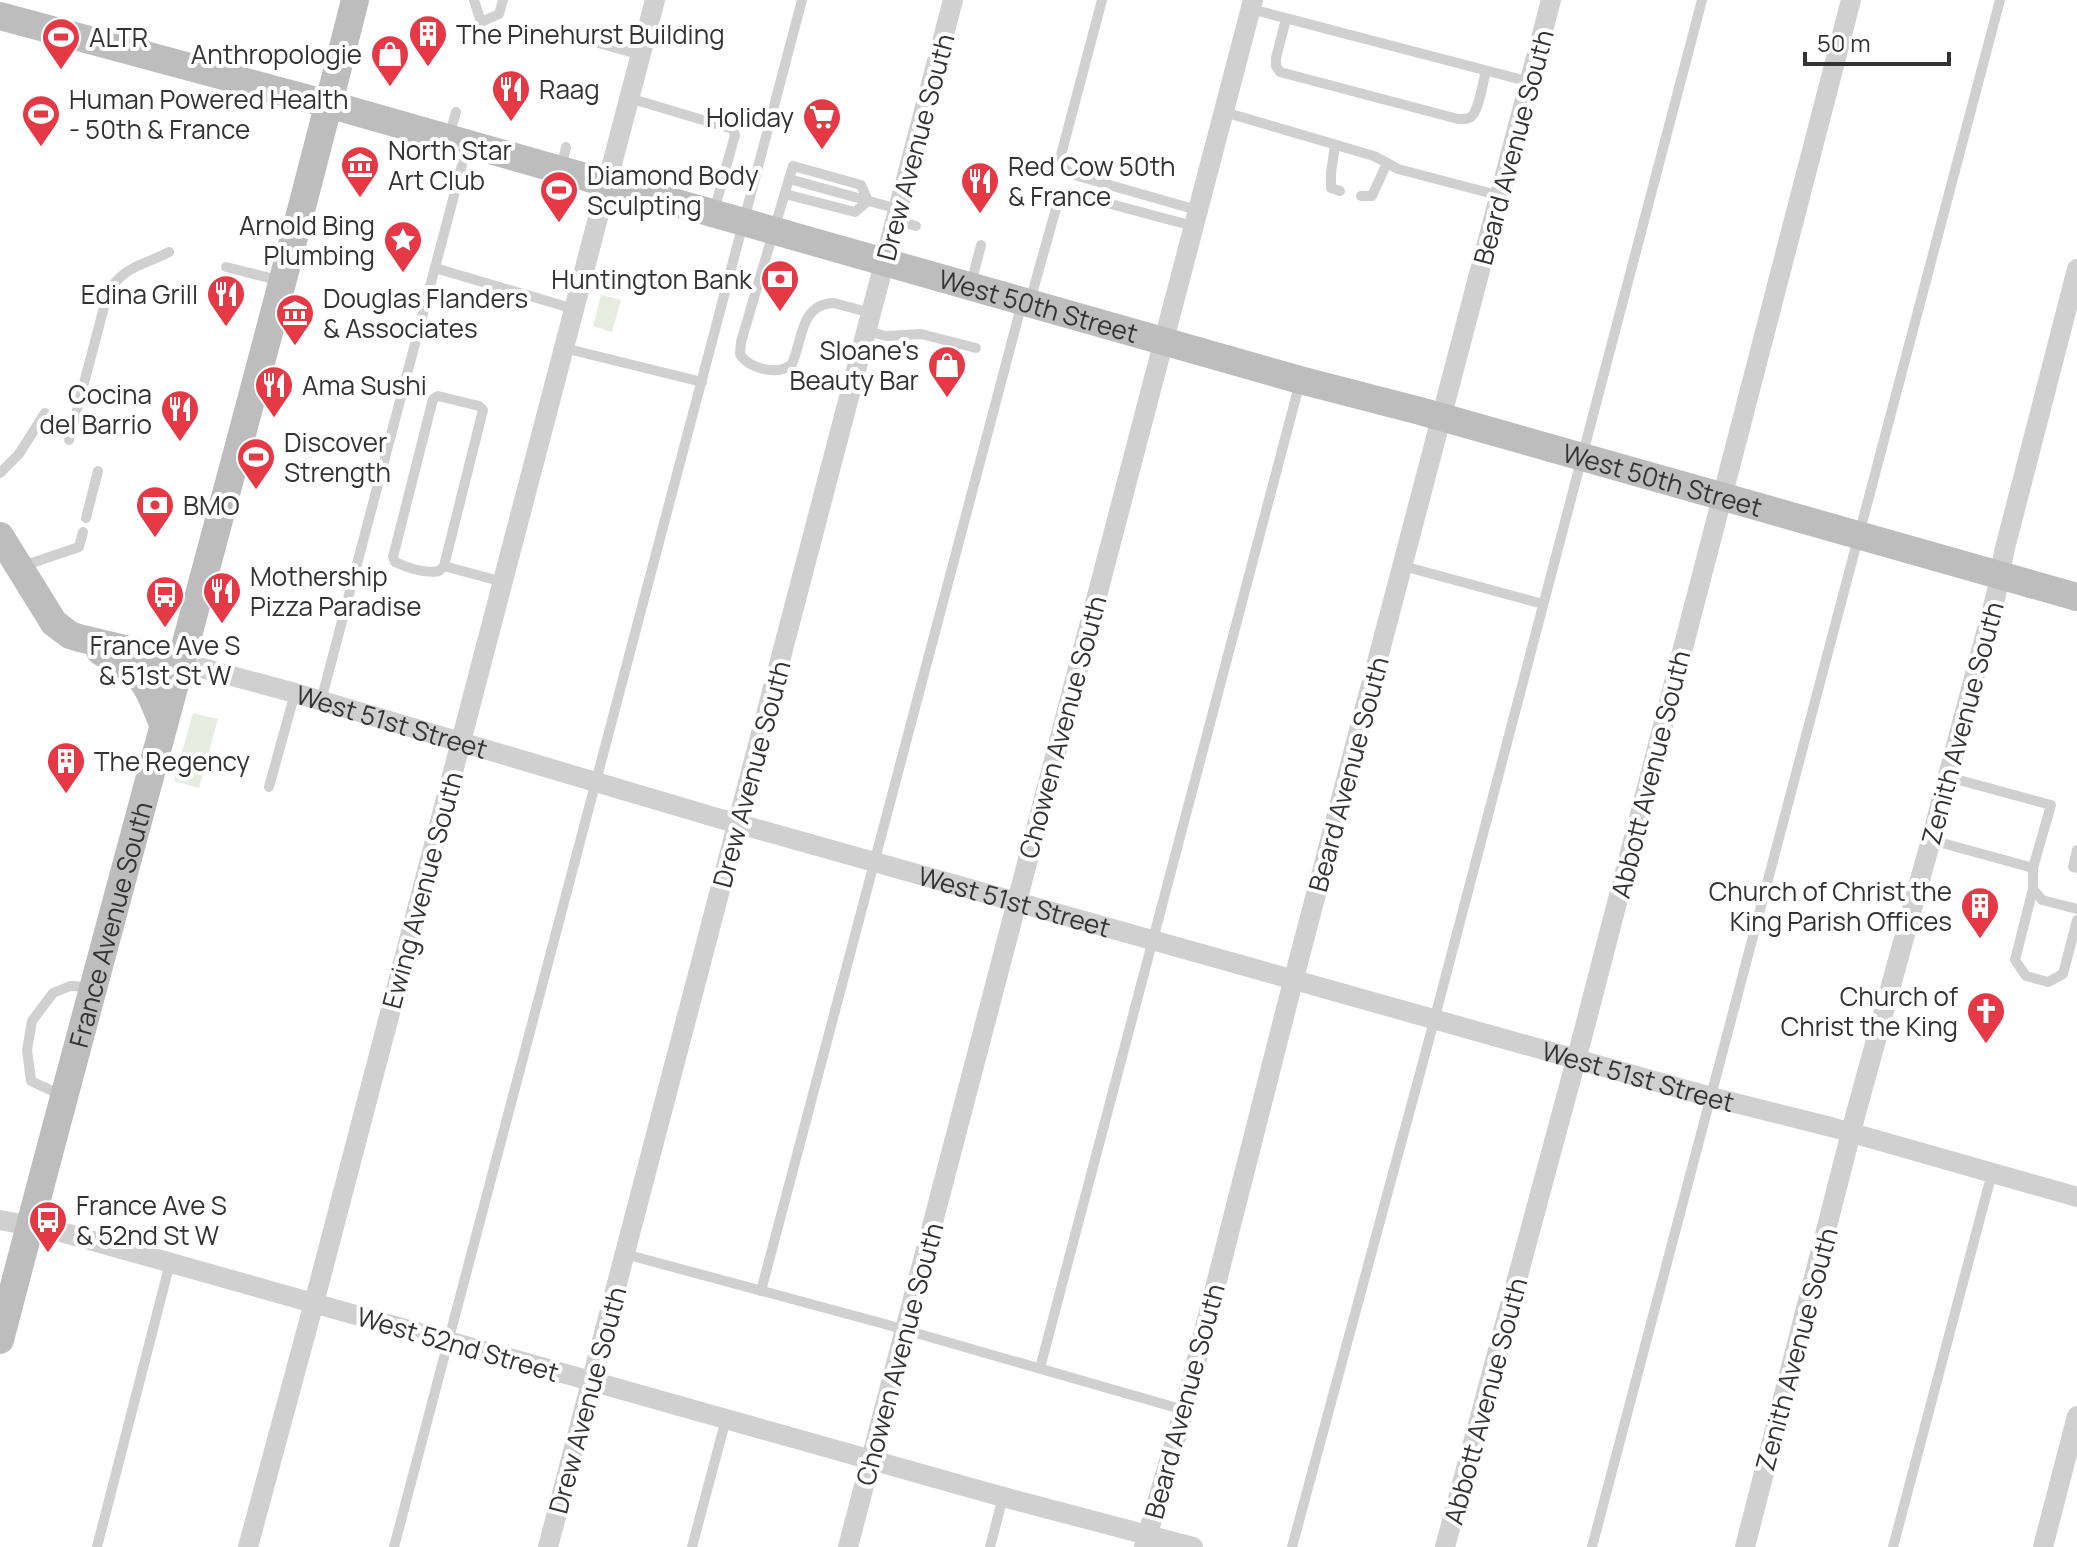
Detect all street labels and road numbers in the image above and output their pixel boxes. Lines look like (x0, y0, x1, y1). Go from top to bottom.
street label: Beard Avenue South (1464, 25, 1562, 269)
street label: Drew Avenue South (867, 30, 963, 264)
street label: West 50th Street (935, 260, 1142, 351)
street label: West 50th Street (1559, 434, 1766, 525)
street label: Chowen Avenue South (1010, 592, 1114, 862)
street label: Zenith Avenue South (1912, 597, 2012, 849)
street label: Abbott Avenue South (1602, 646, 1698, 902)
street label: Beard Avenue South (1299, 652, 1397, 896)
street label: Drew Avenue South (703, 657, 799, 891)
street label: West 51st Street (292, 676, 492, 767)
street label: Ewing Avenue South (373, 768, 471, 1012)
street label: France Avenue South (60, 797, 160, 1051)
street label: West 51st Street (914, 857, 1115, 945)
street label: West 51st Street (1538, 1032, 1738, 1120)
street label: Chowen Avenue South (847, 1219, 951, 1489)
street label: Zenith Avenue South (1746, 1223, 1846, 1475)
street label: Abbott Avenue South (1435, 1274, 1535, 1528)
street label: Beard Avenue South (1135, 1279, 1233, 1523)
street label: Drew Avenue South (539, 1283, 635, 1517)
street label: West 52nd Street (353, 1298, 563, 1390)

